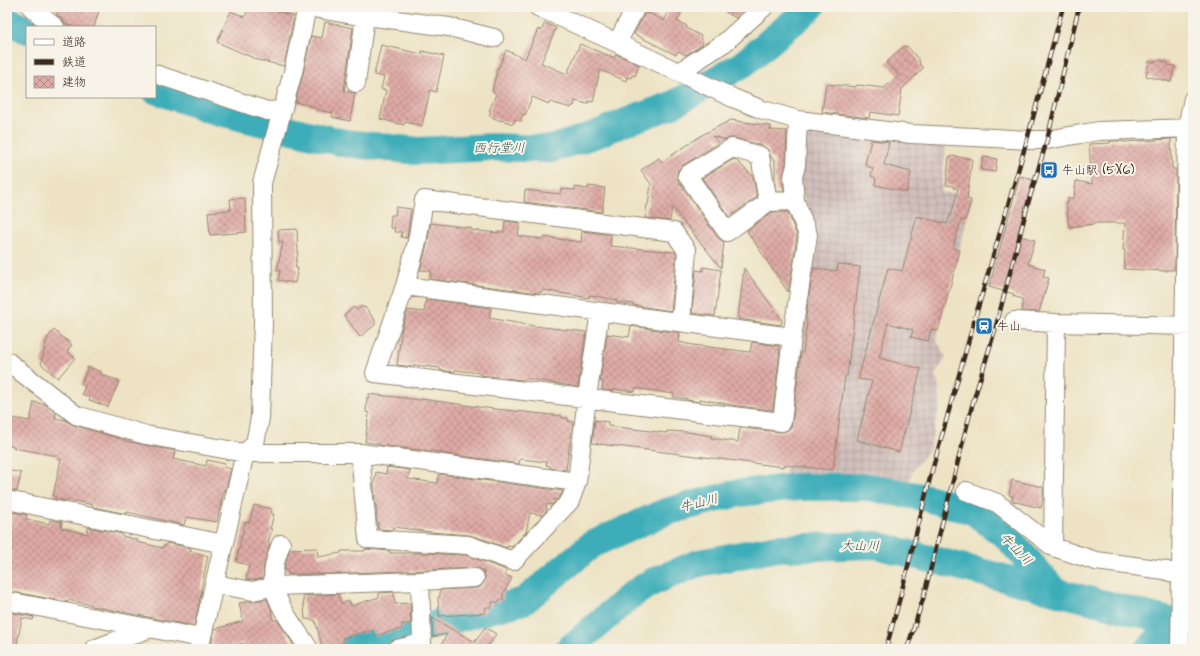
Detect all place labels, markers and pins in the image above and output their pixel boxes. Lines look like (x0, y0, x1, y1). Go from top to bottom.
bus stop icon: 牛山駅 (5)(6) (1039, 160, 1059, 180)
place label: 牛山駅 (5)(6) (1062, 162, 1134, 179)
station icon: 牛山 (974, 316, 994, 336)
place label: 牛山 (997, 318, 1021, 335)

